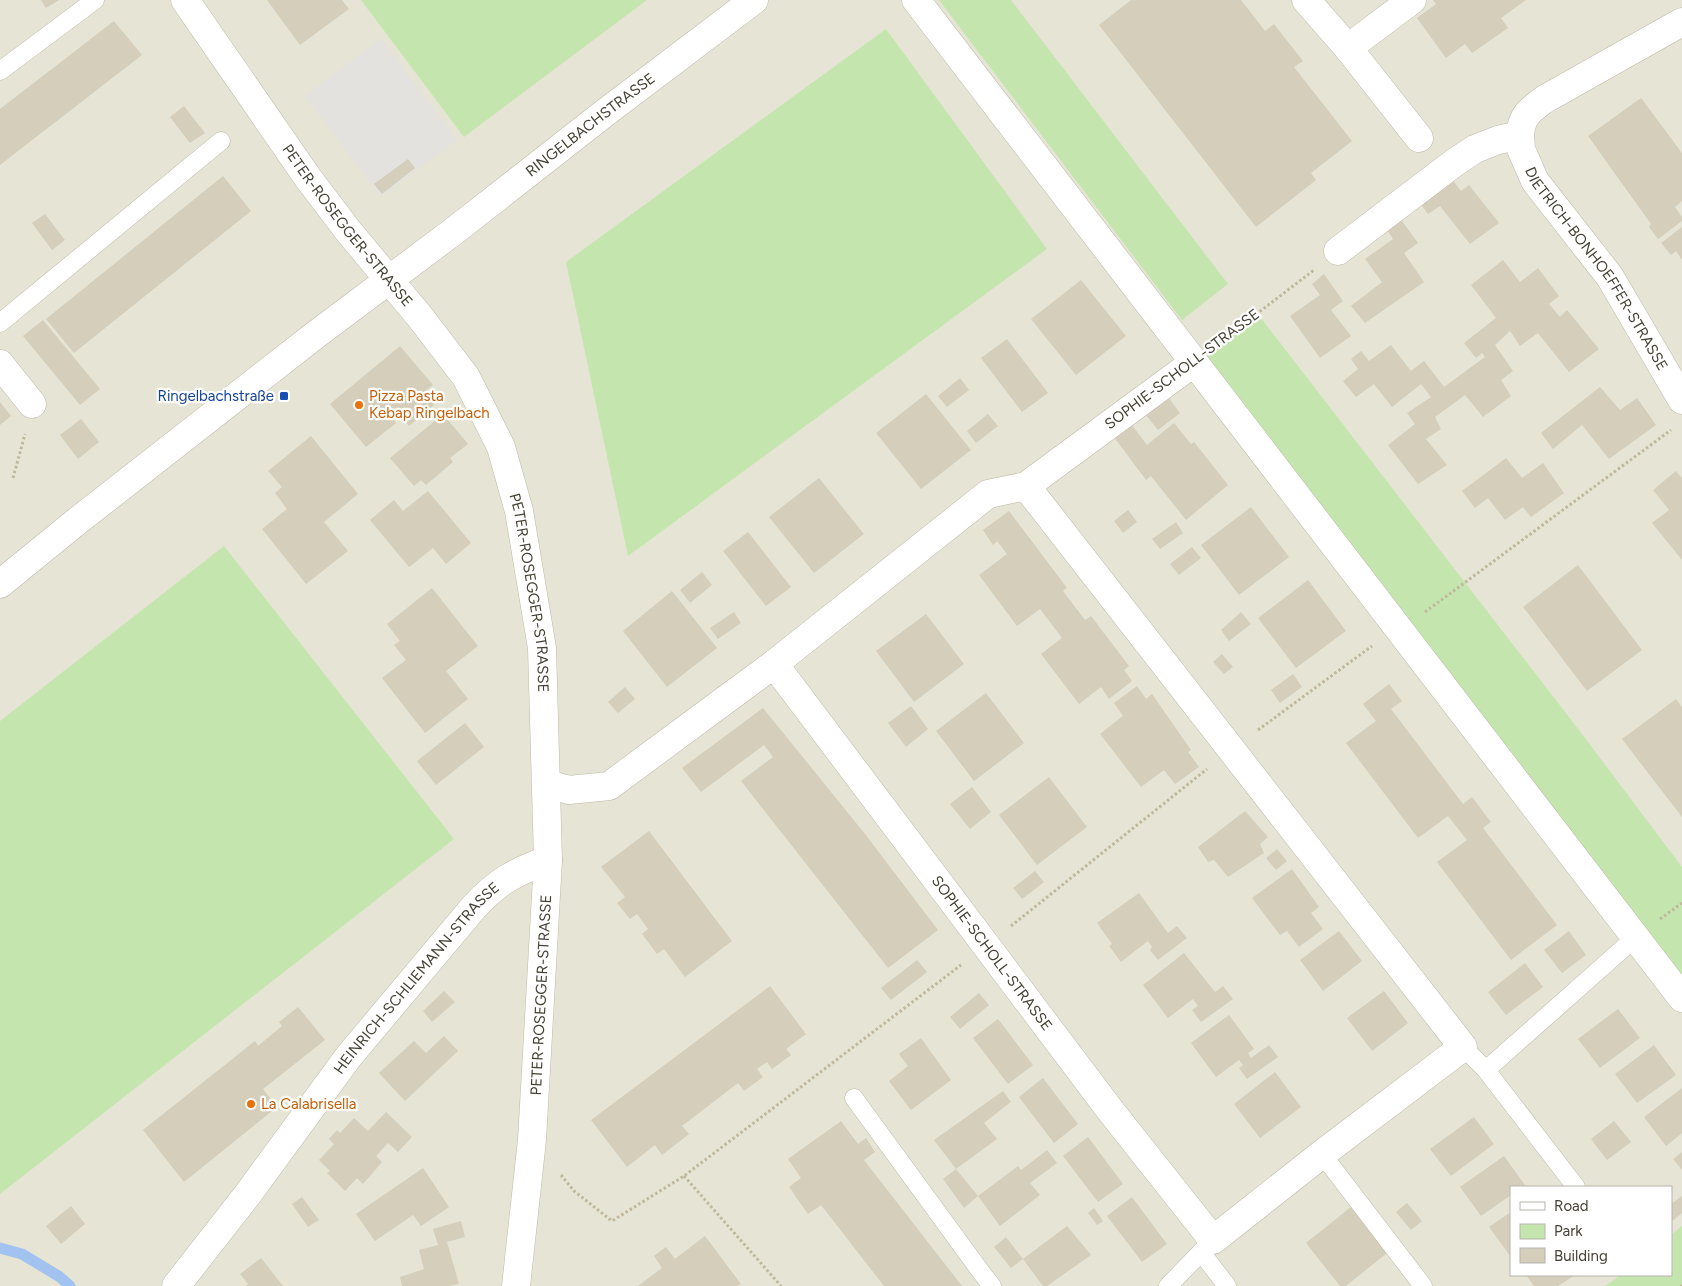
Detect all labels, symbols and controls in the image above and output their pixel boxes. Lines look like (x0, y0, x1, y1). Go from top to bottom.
street label: RINGELBACHSTRASSE (522, 69, 659, 180)
street label: PETER-ROSEGGER-STRASSE (278, 141, 416, 310)
street label: DIETRICH-BONHOEFFER-STRASSE (1521, 164, 1672, 374)
street label: SOPHIE-SCHOLL-STRASSE (1101, 305, 1263, 433)
place label: Ringelbachstraße (158, 387, 274, 405)
place label: Pizza Pasta Kebap Ringelbach (369, 387, 490, 422)
marker: Ringelbachstraße (278, 390, 290, 402)
marker: Pizza Pasta Kebap Ringelbach (353, 399, 365, 411)
street label: PETER-ROSEGGER-STRASSE (505, 491, 552, 693)
street label: SOPHIE-SCHOLL-STRASSE (928, 872, 1056, 1034)
street label: HEINRICH-SCHLIEMANN-STRASSE (330, 878, 503, 1078)
street label: PETER-ROSEGGER-STRASSE (527, 894, 555, 1096)
place label: La Calabrisella (261, 1095, 356, 1113)
marker: La Calabrisella (245, 1098, 257, 1110)
legend (1510, 1186, 1672, 1276)
text: Road (1554, 1197, 1589, 1215)
text: Park (1554, 1222, 1583, 1240)
text: Building (1554, 1247, 1608, 1265)

